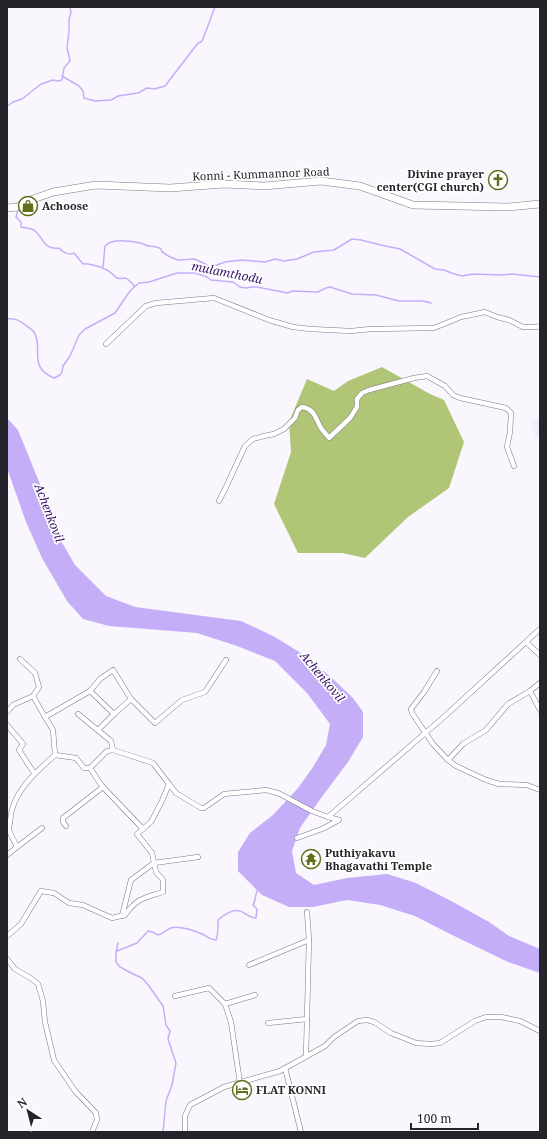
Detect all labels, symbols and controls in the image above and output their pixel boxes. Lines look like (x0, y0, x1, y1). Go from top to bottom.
street label: Konni - Kummannor Road (192, 164, 330, 183)
place label: Divine prayer center(CGI church) (377, 166, 484, 194)
church icon: Divine prayer center(CGI church) (487, 169, 509, 191)
shop icon: Achoose (17, 195, 39, 217)
place label: Achoose (42, 198, 88, 213)
water label: mulamthodu (190, 257, 264, 288)
water label: Achenkovil (30, 480, 69, 545)
water label: Achenkovil (295, 647, 349, 706)
place label: Puthiyakavu Bhagavathi Temple (325, 845, 432, 873)
temple icon: Puthiyakavu Bhagavathi Temple (300, 848, 322, 870)
hotel icon: FLAT KONNI (231, 1079, 253, 1101)
place label: FLAT KONNI (256, 1082, 327, 1097)
north arrow (8, 1091, 48, 1131)
text: N (14, 1094, 30, 1111)
scale bar (411, 1105, 478, 1131)
text: 100 m (417, 1110, 452, 1127)

